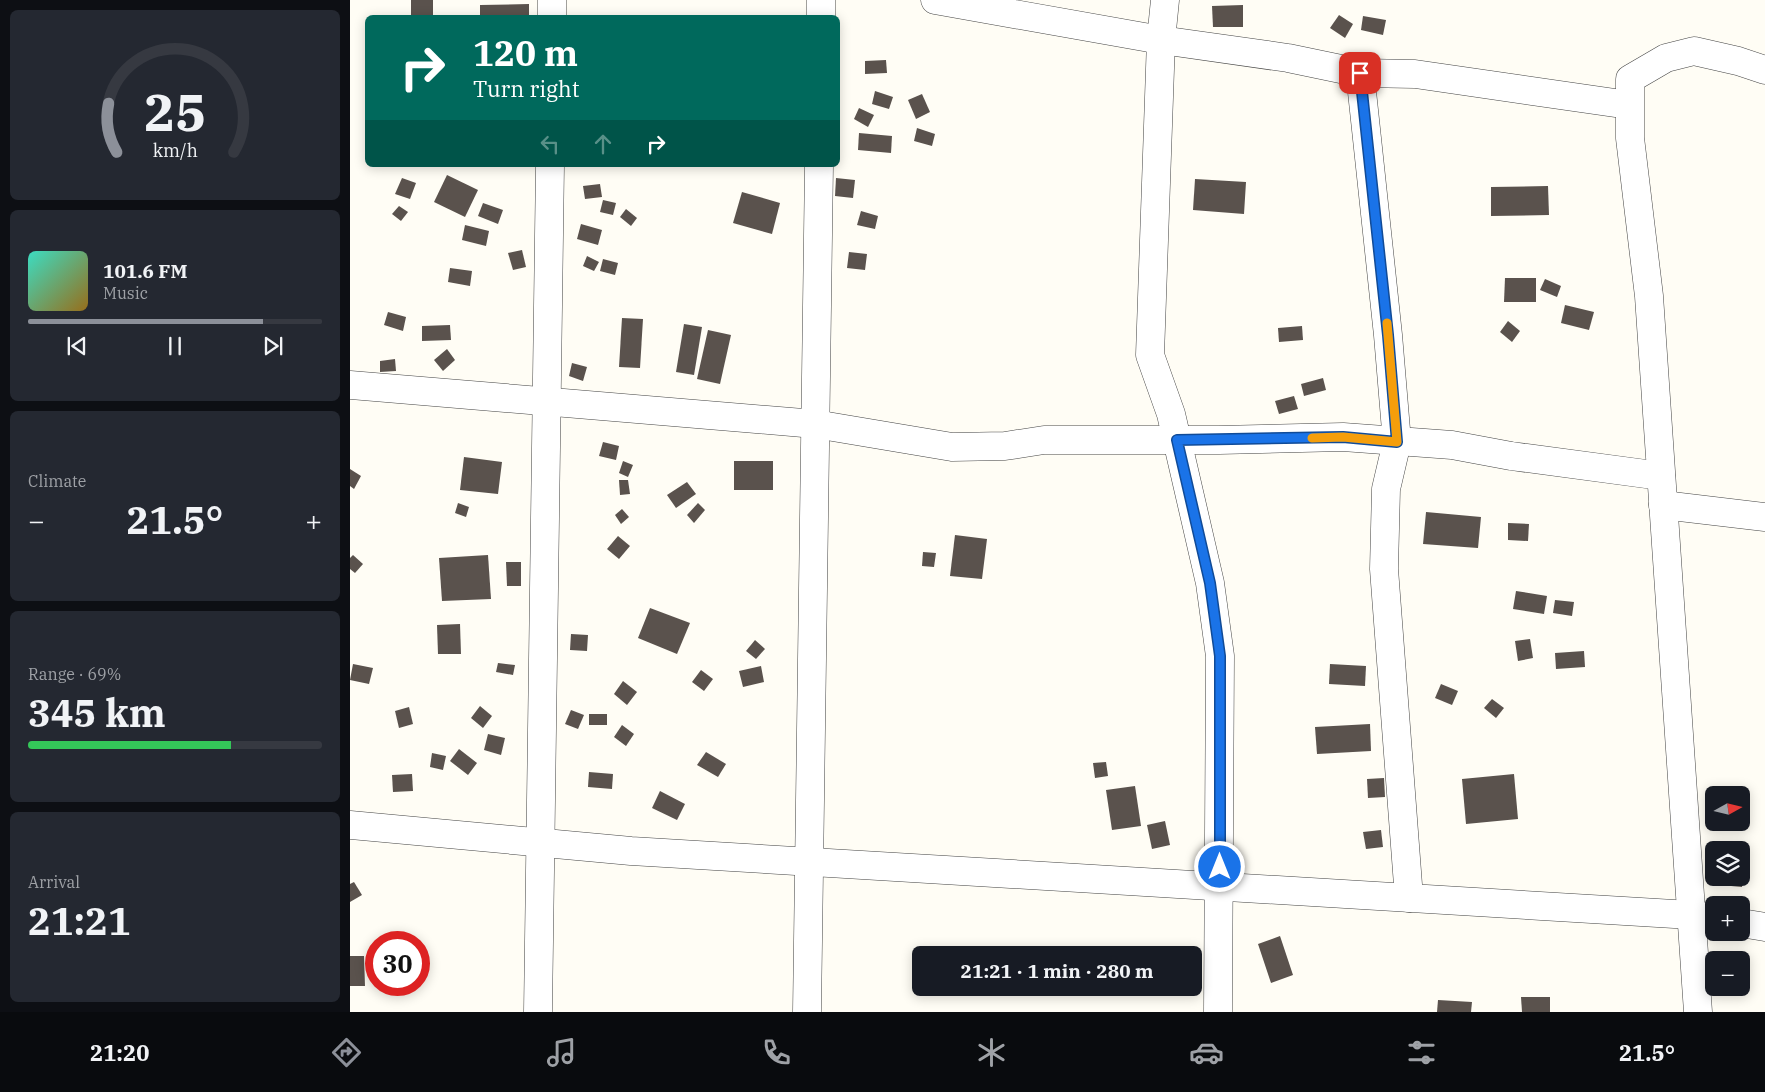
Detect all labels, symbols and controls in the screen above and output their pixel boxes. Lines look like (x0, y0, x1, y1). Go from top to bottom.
text: 120 m (473, 30, 578, 76)
icon: right (390, 35, 455, 100)
pin (1339, 52, 1381, 94)
icon: arrive (1346, 59, 1374, 87)
text: Turn right (473, 74, 580, 103)
text: 25 (144, 78, 206, 145)
icon: left (536, 130, 564, 158)
icon: ahead (589, 130, 617, 158)
icon: right (642, 130, 670, 158)
text: km/h (152, 139, 198, 162)
text: 101.6 FM (103, 259, 188, 283)
text: Music (103, 283, 148, 303)
icon: previous (63, 332, 91, 360)
icon: pause (161, 332, 189, 360)
icon: next (259, 332, 287, 360)
text: Climate (28, 471, 86, 491)
text: 21.5° (127, 495, 223, 544)
text: − (28, 502, 45, 539)
text: + (305, 502, 322, 539)
text: Range · 69% (28, 664, 121, 684)
text: 345 km (28, 688, 166, 737)
north arrow (1705, 786, 1750, 831)
map controls (1705, 786, 1750, 996)
position arrow (1193, 840, 1245, 892)
button: layers (1705, 841, 1750, 886)
text: Arrival (28, 872, 80, 892)
text: 21:21 (28, 896, 131, 945)
button: + (1705, 896, 1750, 941)
speed limit sign: 30 (365, 931, 430, 996)
button: − (1705, 951, 1750, 996)
text: 21:21 · 1 min · 280 m (961, 959, 1153, 983)
icon: directions (329, 1035, 364, 1070)
icon: music (544, 1035, 579, 1070)
icon: phone (759, 1035, 794, 1070)
icon: climate (974, 1035, 1009, 1070)
icon: car (1189, 1035, 1224, 1070)
icon: filters (1404, 1035, 1439, 1070)
text: 21:20 (90, 1038, 149, 1067)
text: 21.5° (1619, 1038, 1675, 1067)

